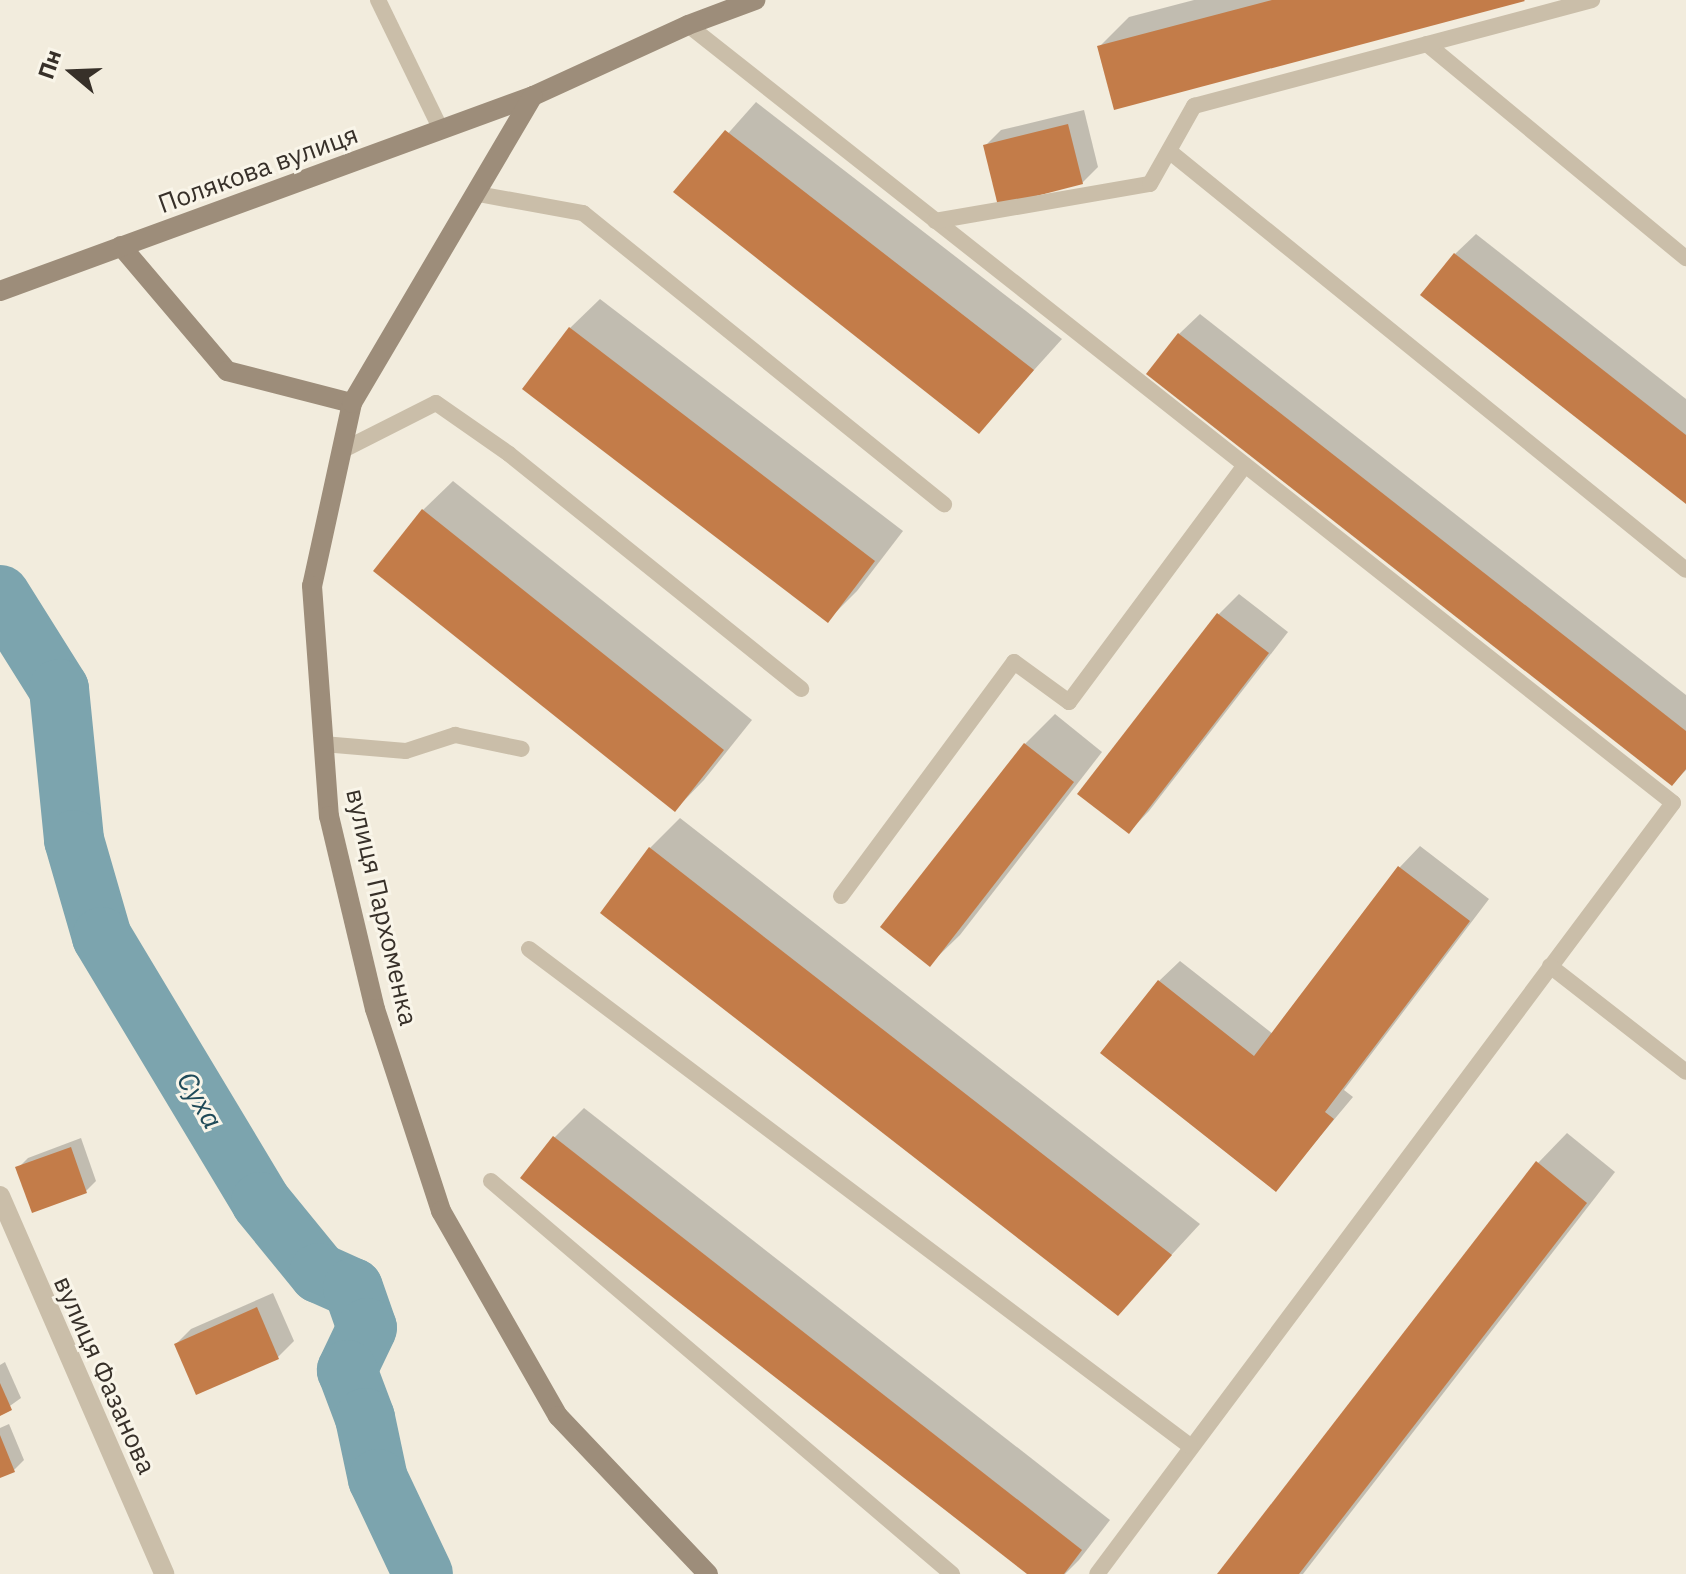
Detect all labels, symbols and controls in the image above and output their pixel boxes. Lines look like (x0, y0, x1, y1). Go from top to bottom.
north arrow (32, 32, 112, 112)
text: Пн (30, 46, 67, 82)
street label: Полякова вулиця (154, 118, 362, 220)
street label: вулиця Пархоменка (340, 786, 424, 1028)
water label: Суха (170, 1066, 230, 1134)
street label: вулиця Фазанова (47, 1271, 163, 1479)

